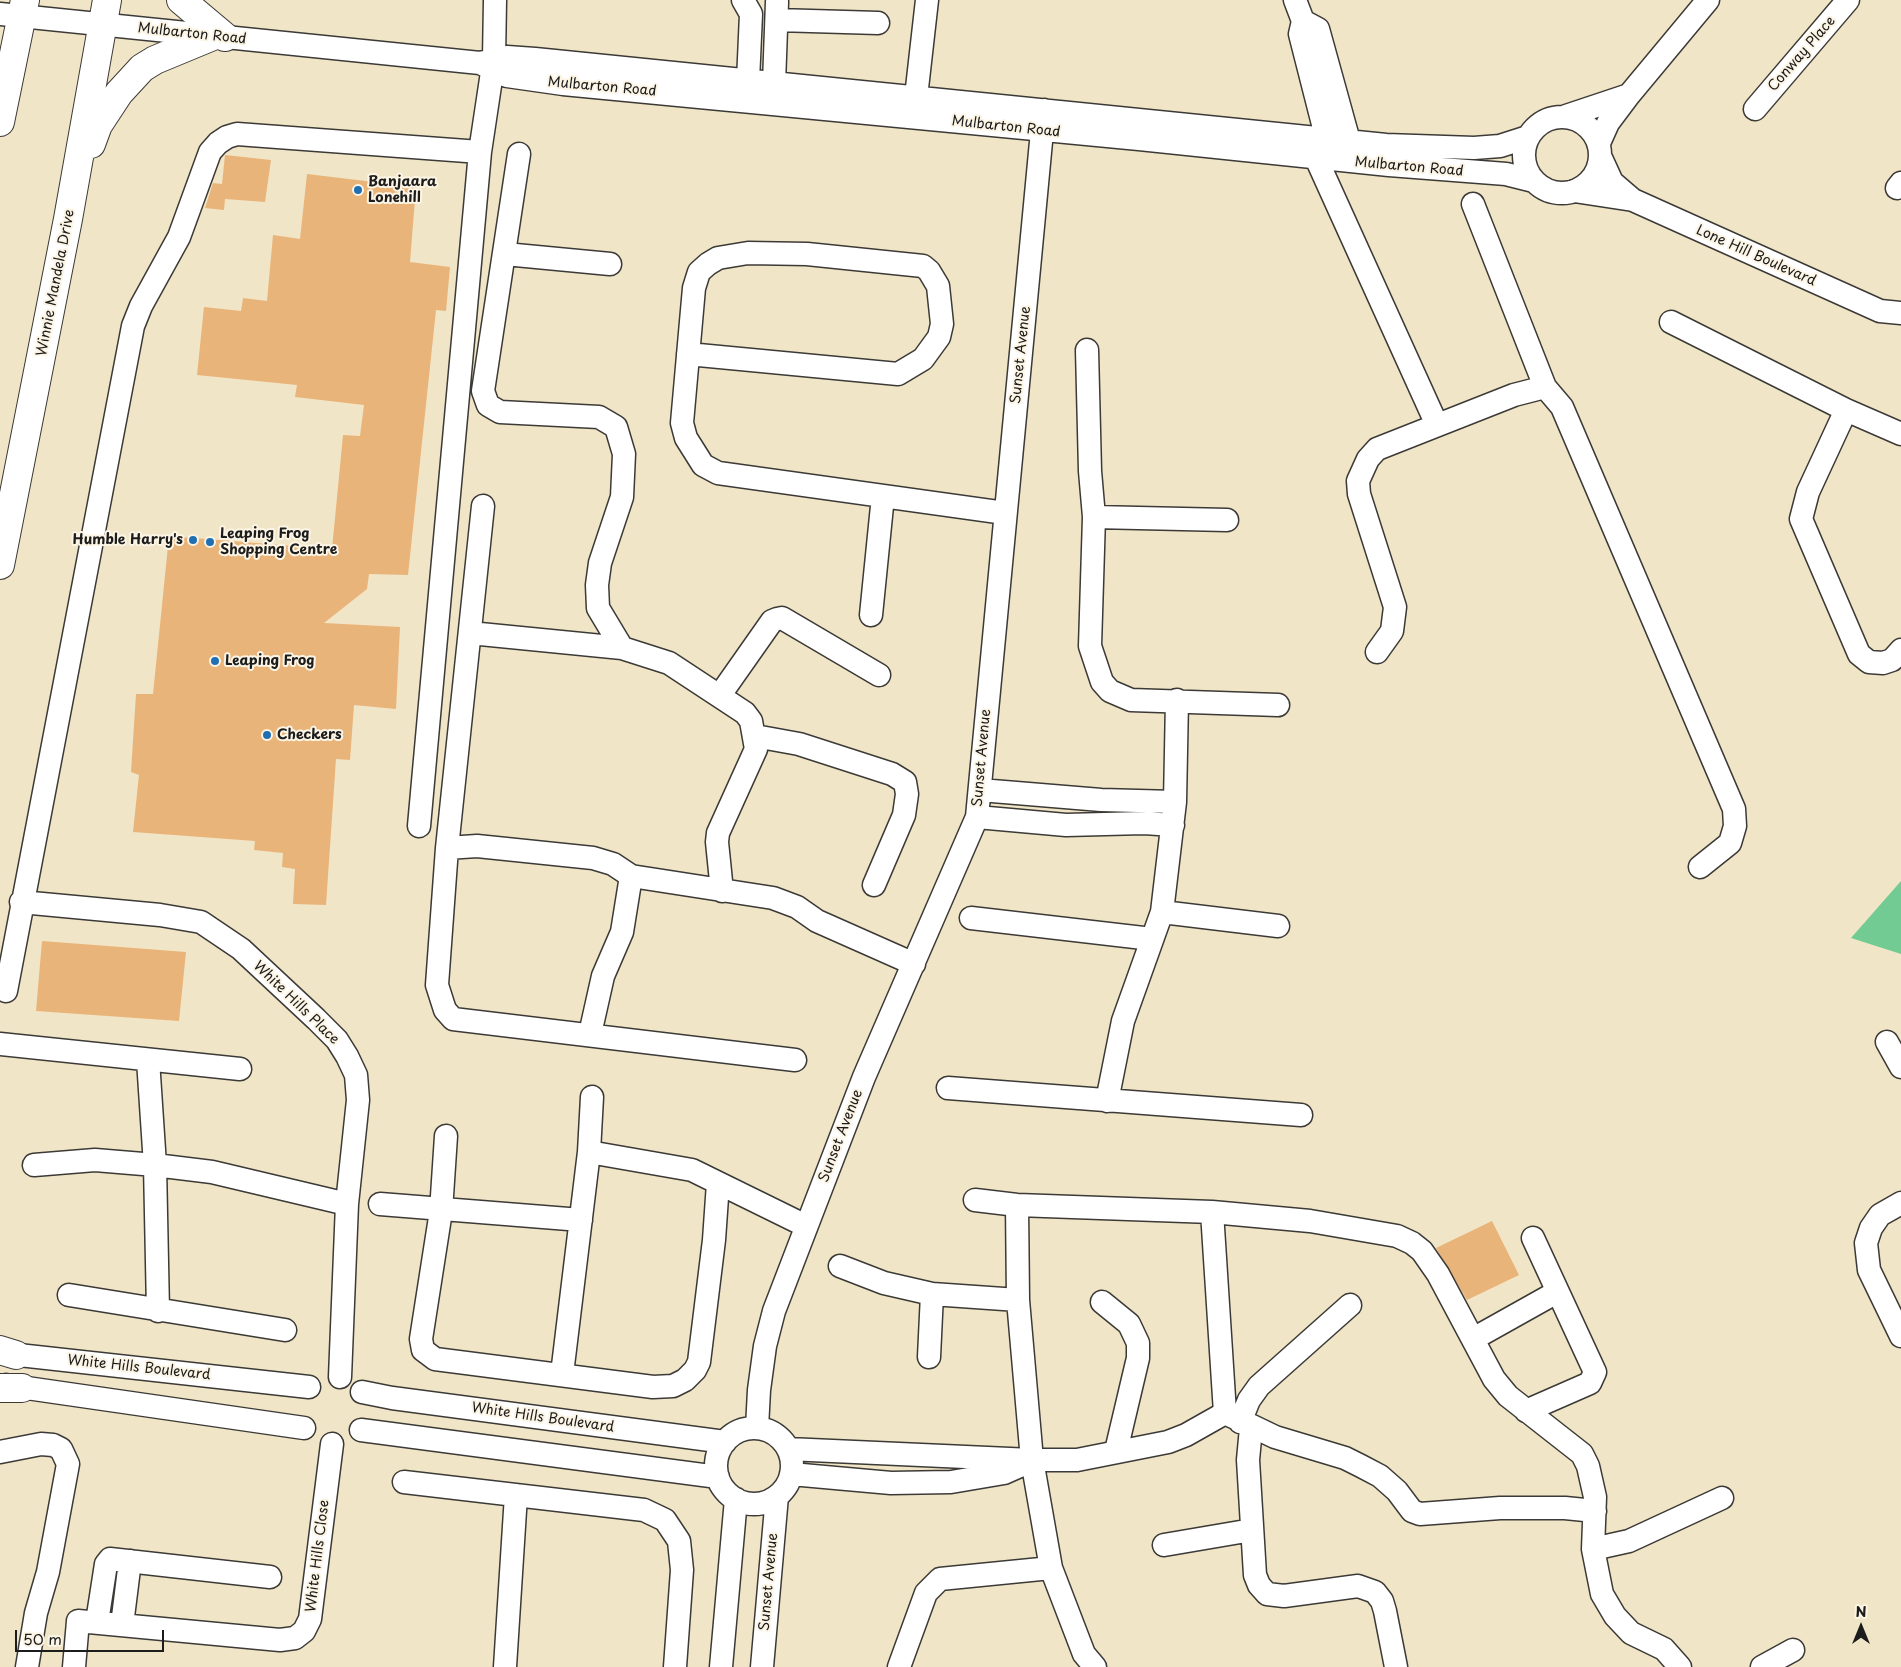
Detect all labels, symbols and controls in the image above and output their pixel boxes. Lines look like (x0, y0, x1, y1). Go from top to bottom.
street label: Conway Place (1765, 13, 1839, 95)
street label: Mulbarton Road (137, 20, 247, 48)
street label: Mulbarton Road (547, 74, 657, 100)
street label: Mulbarton Road (951, 113, 1061, 141)
street label: Mulbarton Road (1354, 154, 1464, 180)
place label: Banjaara Lonehill (368, 174, 437, 206)
marker: Banjaara Lonehill (352, 184, 364, 196)
street label: Winnie Mandela Drive (34, 208, 78, 358)
street label: Lone Hill Boulevard (1693, 222, 1819, 290)
street label: Sunset Avenue (1008, 305, 1034, 405)
place label: Leaping Frog Shopping Centre (220, 526, 337, 558)
place label: Humble Harry's (73, 532, 183, 548)
marker: Humble Harry's (187, 534, 199, 546)
marker: Leaping Frog Shopping Centre (204, 536, 216, 548)
place label: Leaping Frog (225, 653, 315, 669)
marker: Leaping Frog (209, 655, 221, 667)
street label: Sunset Avenue (969, 708, 995, 808)
place label: Checkers (277, 727, 342, 743)
marker: Checkers (261, 729, 273, 741)
street label: White Hills Place (250, 958, 342, 1048)
street label: Sunset Avenue (816, 1087, 866, 1185)
street label: White Hills Boulevard (67, 1352, 211, 1384)
street label: White Hills Boulevard (471, 1400, 615, 1436)
street label: White Hills Close (303, 1499, 333, 1613)
street label: Sunset Avenue (756, 1532, 782, 1632)
text: N (1855, 1601, 1867, 1622)
north arrow (1836, 1602, 1886, 1652)
scale bar (18, 1620, 166, 1652)
text: 50 m (23, 1627, 62, 1650)

